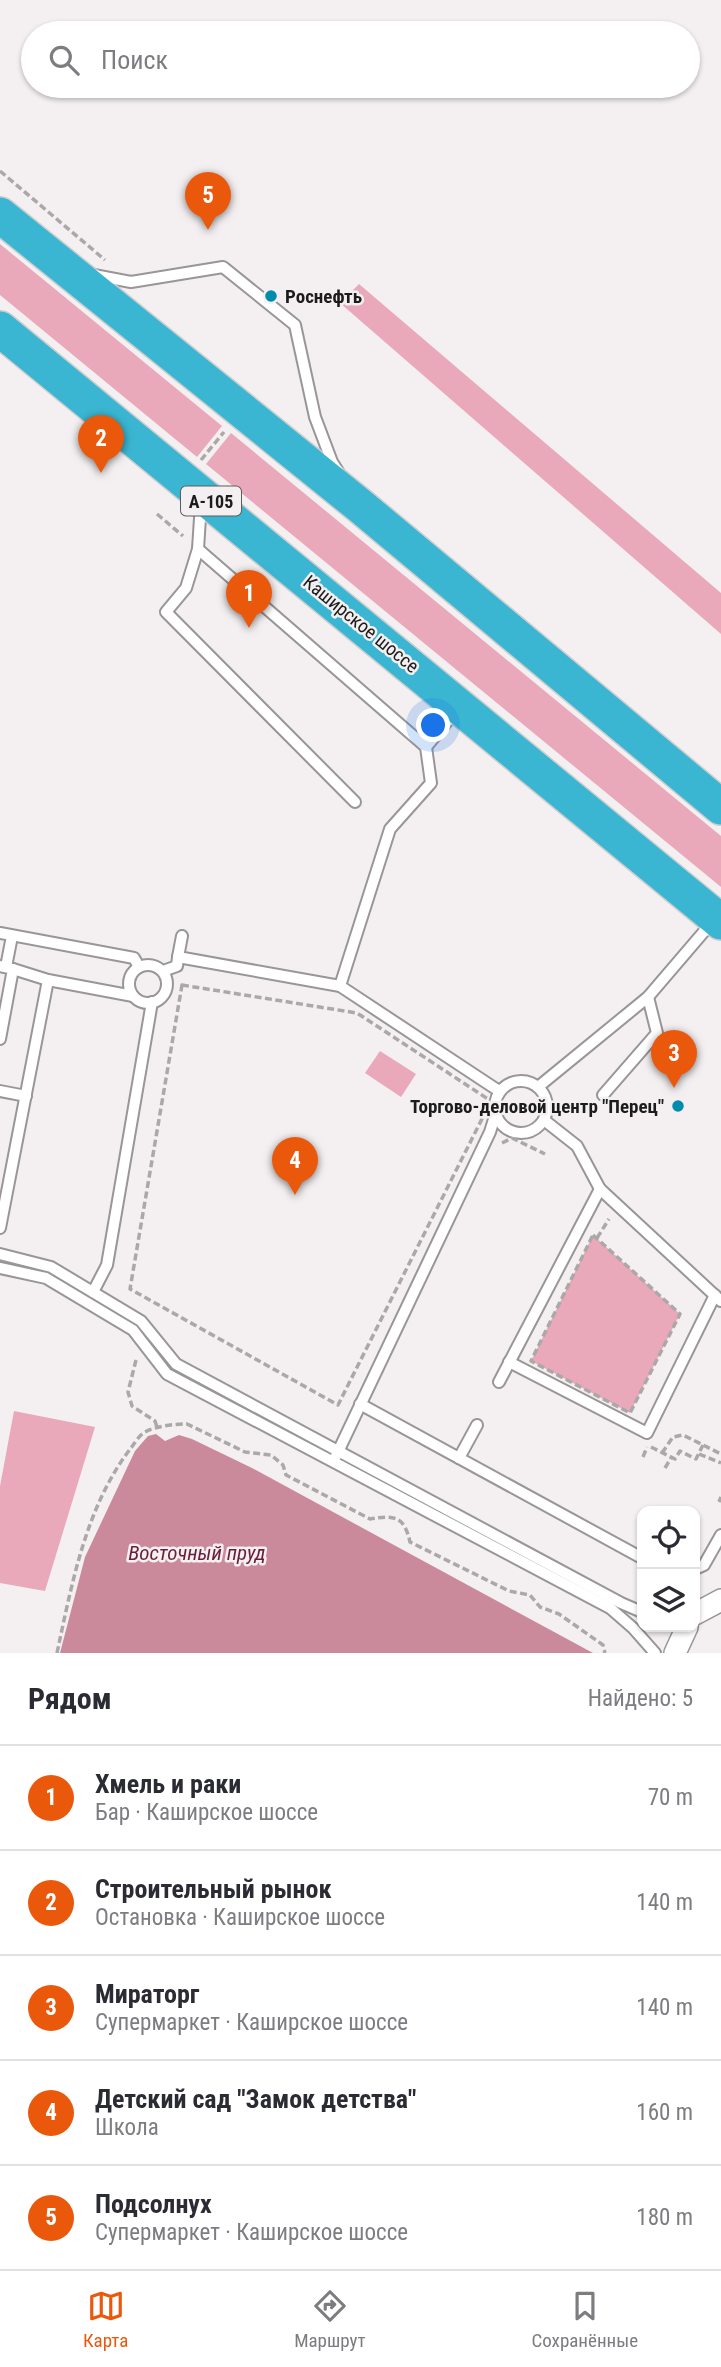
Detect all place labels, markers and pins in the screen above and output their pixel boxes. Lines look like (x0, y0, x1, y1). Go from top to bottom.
pin: 5 (185, 172, 231, 230)
place label: Роснефть (285, 285, 362, 308)
marker: Роснефть (263, 288, 279, 304)
pin: 2 (78, 415, 124, 473)
pin: 1 (226, 570, 272, 628)
pin: 3 (651, 1030, 697, 1088)
place label: Торгово-деловой центр "Перец" (410, 1095, 664, 1118)
marker: Торгово-деловой центр "Перец" (670, 1098, 686, 1114)
pin: 4 (272, 1137, 318, 1195)

